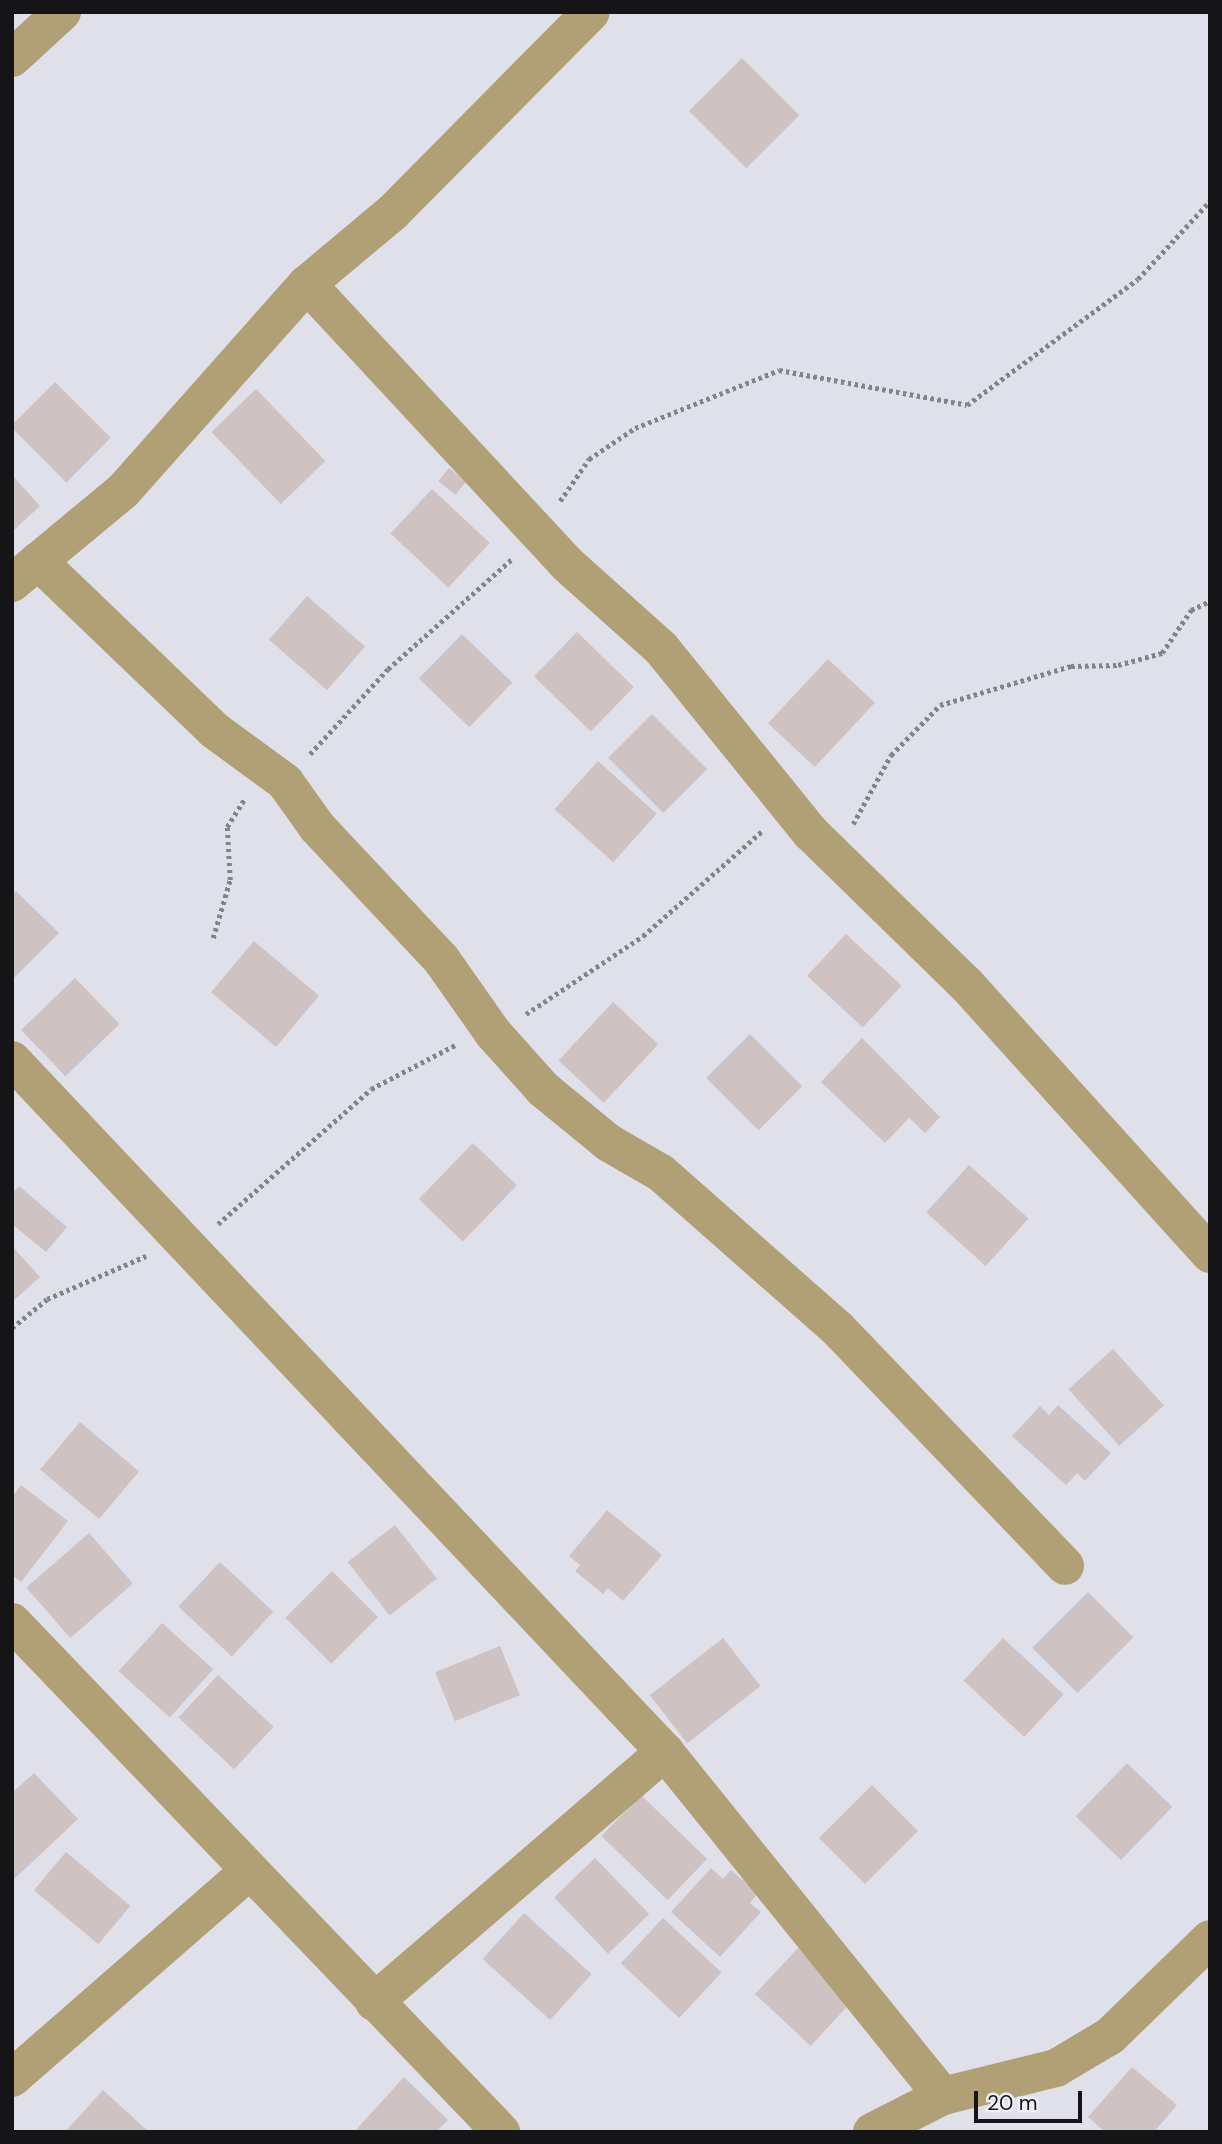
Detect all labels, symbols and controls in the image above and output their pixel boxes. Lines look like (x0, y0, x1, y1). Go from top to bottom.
scale bar (977, 2078, 1086, 2122)
text: 20 m (987, 2089, 1038, 2117)

